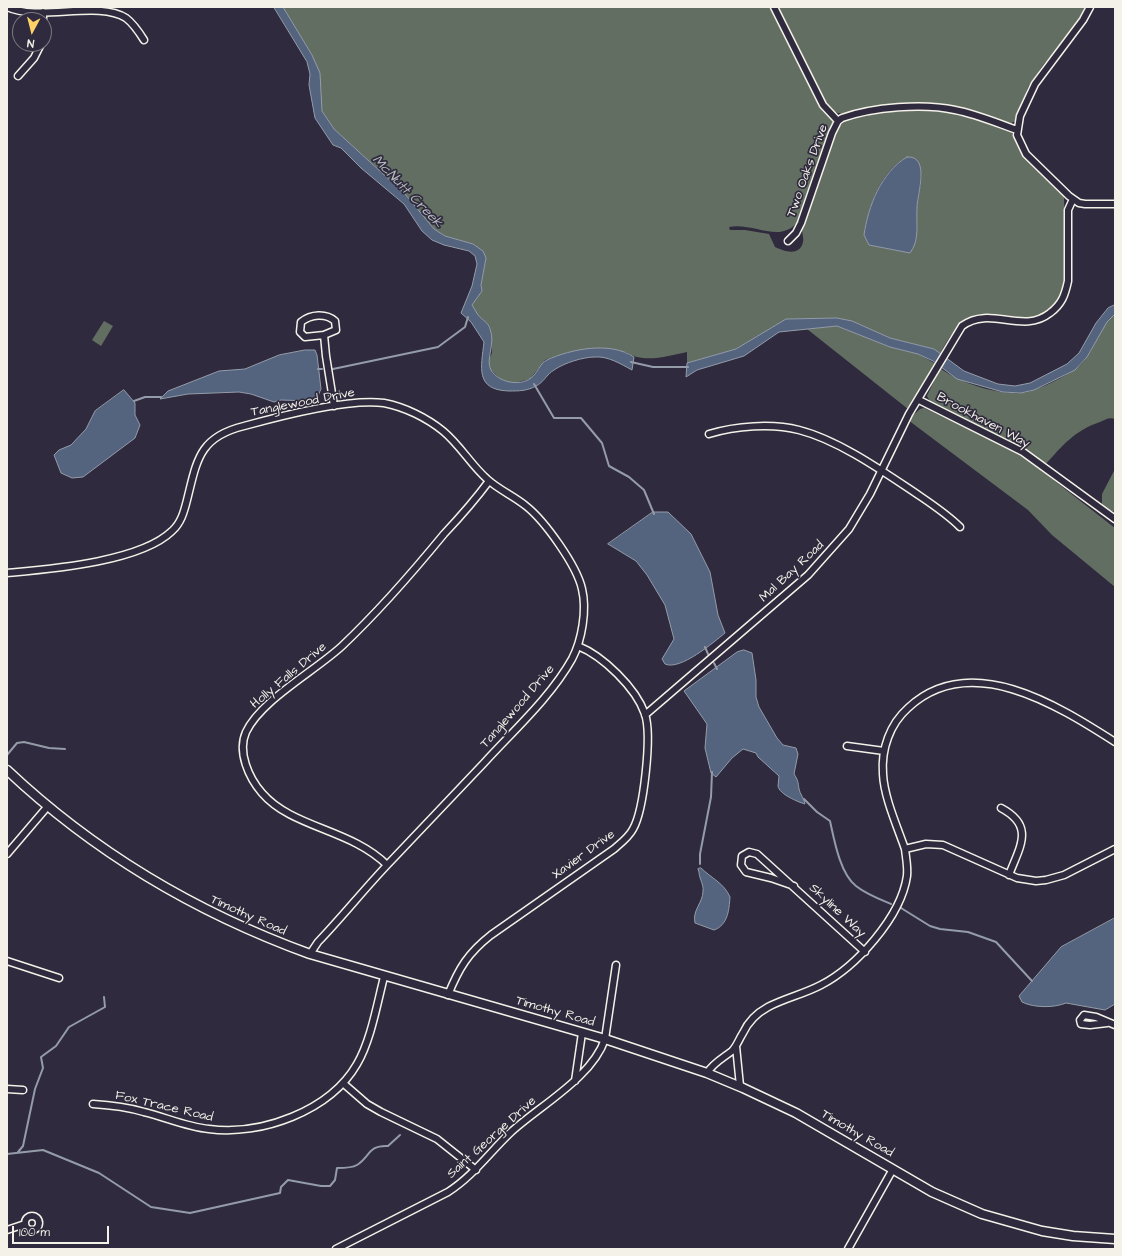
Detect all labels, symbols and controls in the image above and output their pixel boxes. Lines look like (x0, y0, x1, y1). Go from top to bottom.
north arrow (12, 12, 52, 52)
text: N (26, 36, 35, 51)
street label: Two Oaks Drive (784, 123, 832, 219)
water label: McNutt Creek (368, 152, 446, 232)
street label: Tanglewood Drive (250, 385, 356, 421)
street label: Brookhaven Way (934, 390, 1032, 452)
street label: Mal Bay Road (756, 538, 828, 606)
street label: Holly Falls Drive (248, 640, 330, 712)
street label: Tanglewood Drive (478, 662, 558, 752)
street label: Xavier Drive (550, 827, 618, 883)
street label: Skyline Way (805, 881, 869, 941)
street label: Timothy Road (208, 892, 288, 940)
street label: Timothy Road (514, 993, 596, 1031)
street label: Fox Trace Road (114, 1088, 214, 1126)
street label: Saint George Drive (444, 1094, 540, 1182)
street label: Timothy Road (818, 1107, 896, 1161)
scale bar (14, 1218, 111, 1244)
text: 100 m (19, 1224, 50, 1241)

